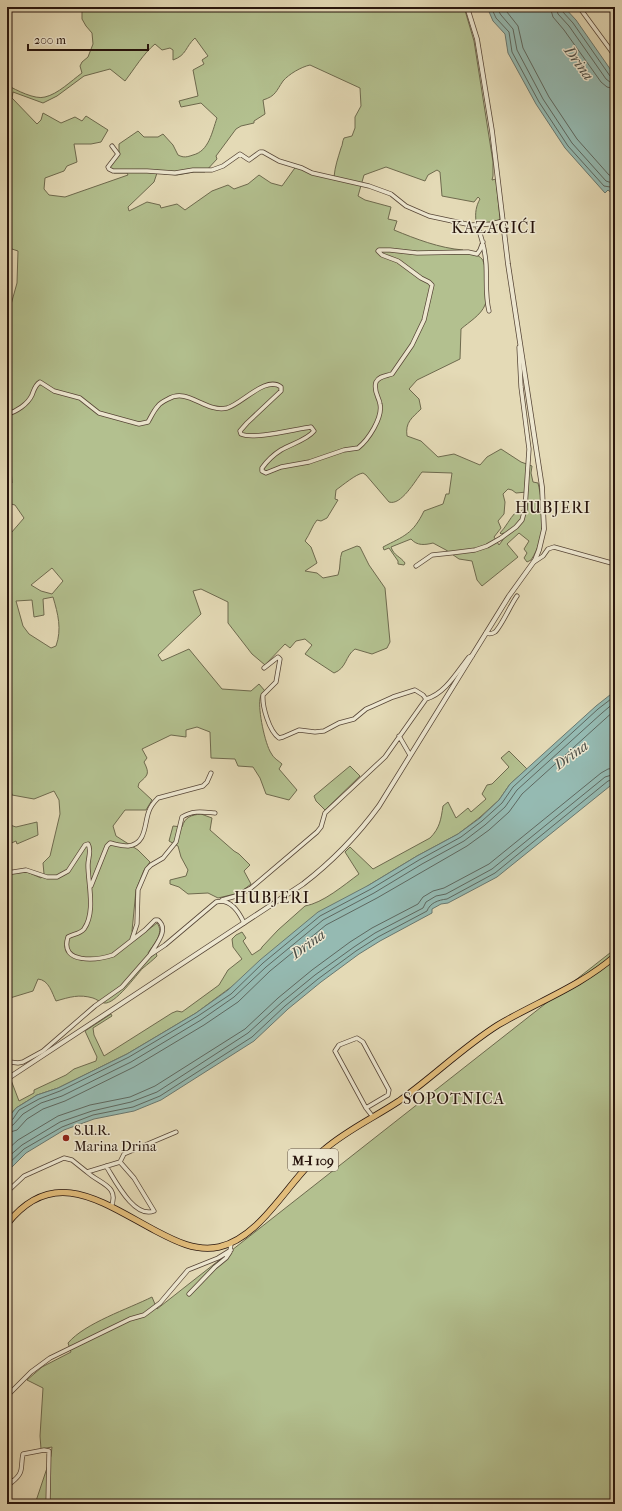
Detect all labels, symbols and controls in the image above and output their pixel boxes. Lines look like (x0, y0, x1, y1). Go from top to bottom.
scale bar (28, 26, 148, 52)
text: 200 m (34, 33, 66, 47)
water label: Drina (560, 41, 598, 84)
district label: KAZAGIĆI (451, 217, 537, 237)
district label: HUBJERI (515, 498, 591, 517)
water label: Drina (549, 736, 592, 774)
district label: HUBJERI (234, 888, 310, 907)
water label: Drina (286, 925, 329, 963)
district label: SOPOTNICA (403, 1089, 505, 1108)
place label: S.U.R. Marina Drina (74, 1122, 157, 1155)
marker: S.U.R. Marina Drina (61, 1133, 71, 1143)
road number: M-I 109 (288, 1149, 338, 1171)

